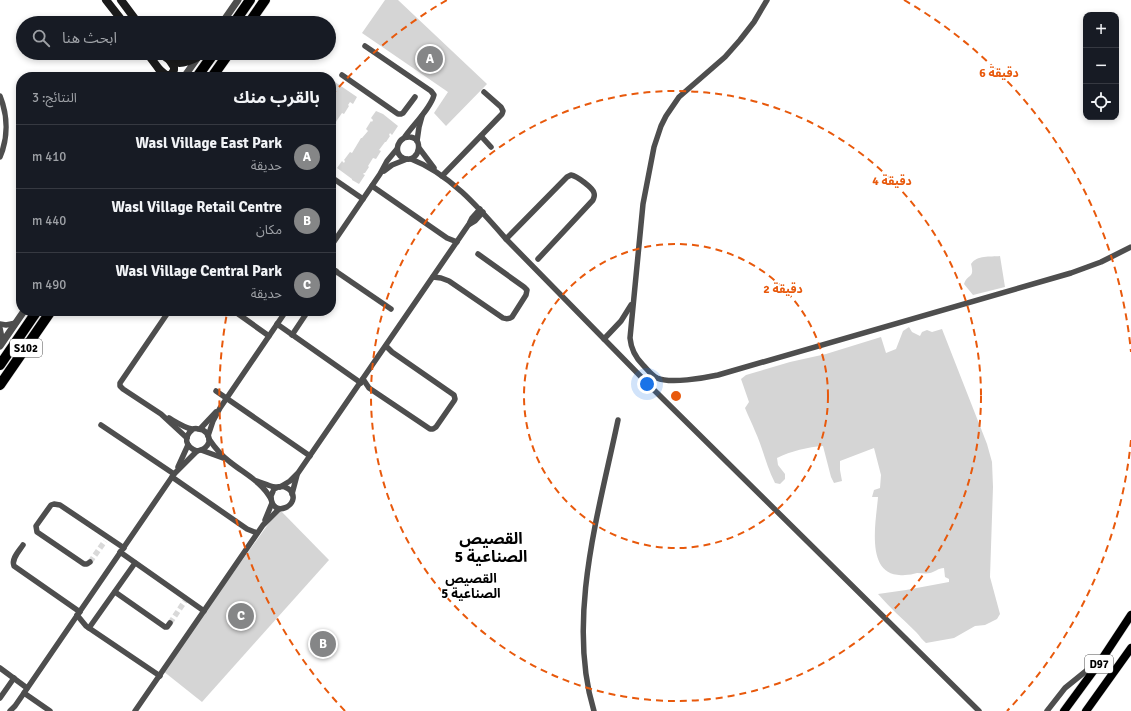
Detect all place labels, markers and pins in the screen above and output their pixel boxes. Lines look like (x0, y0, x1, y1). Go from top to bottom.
pin: A (417, 44, 443, 74)
centre of rings (669, 389, 683, 403)
pin: C (228, 601, 254, 631)
pin: B (310, 629, 336, 659)

